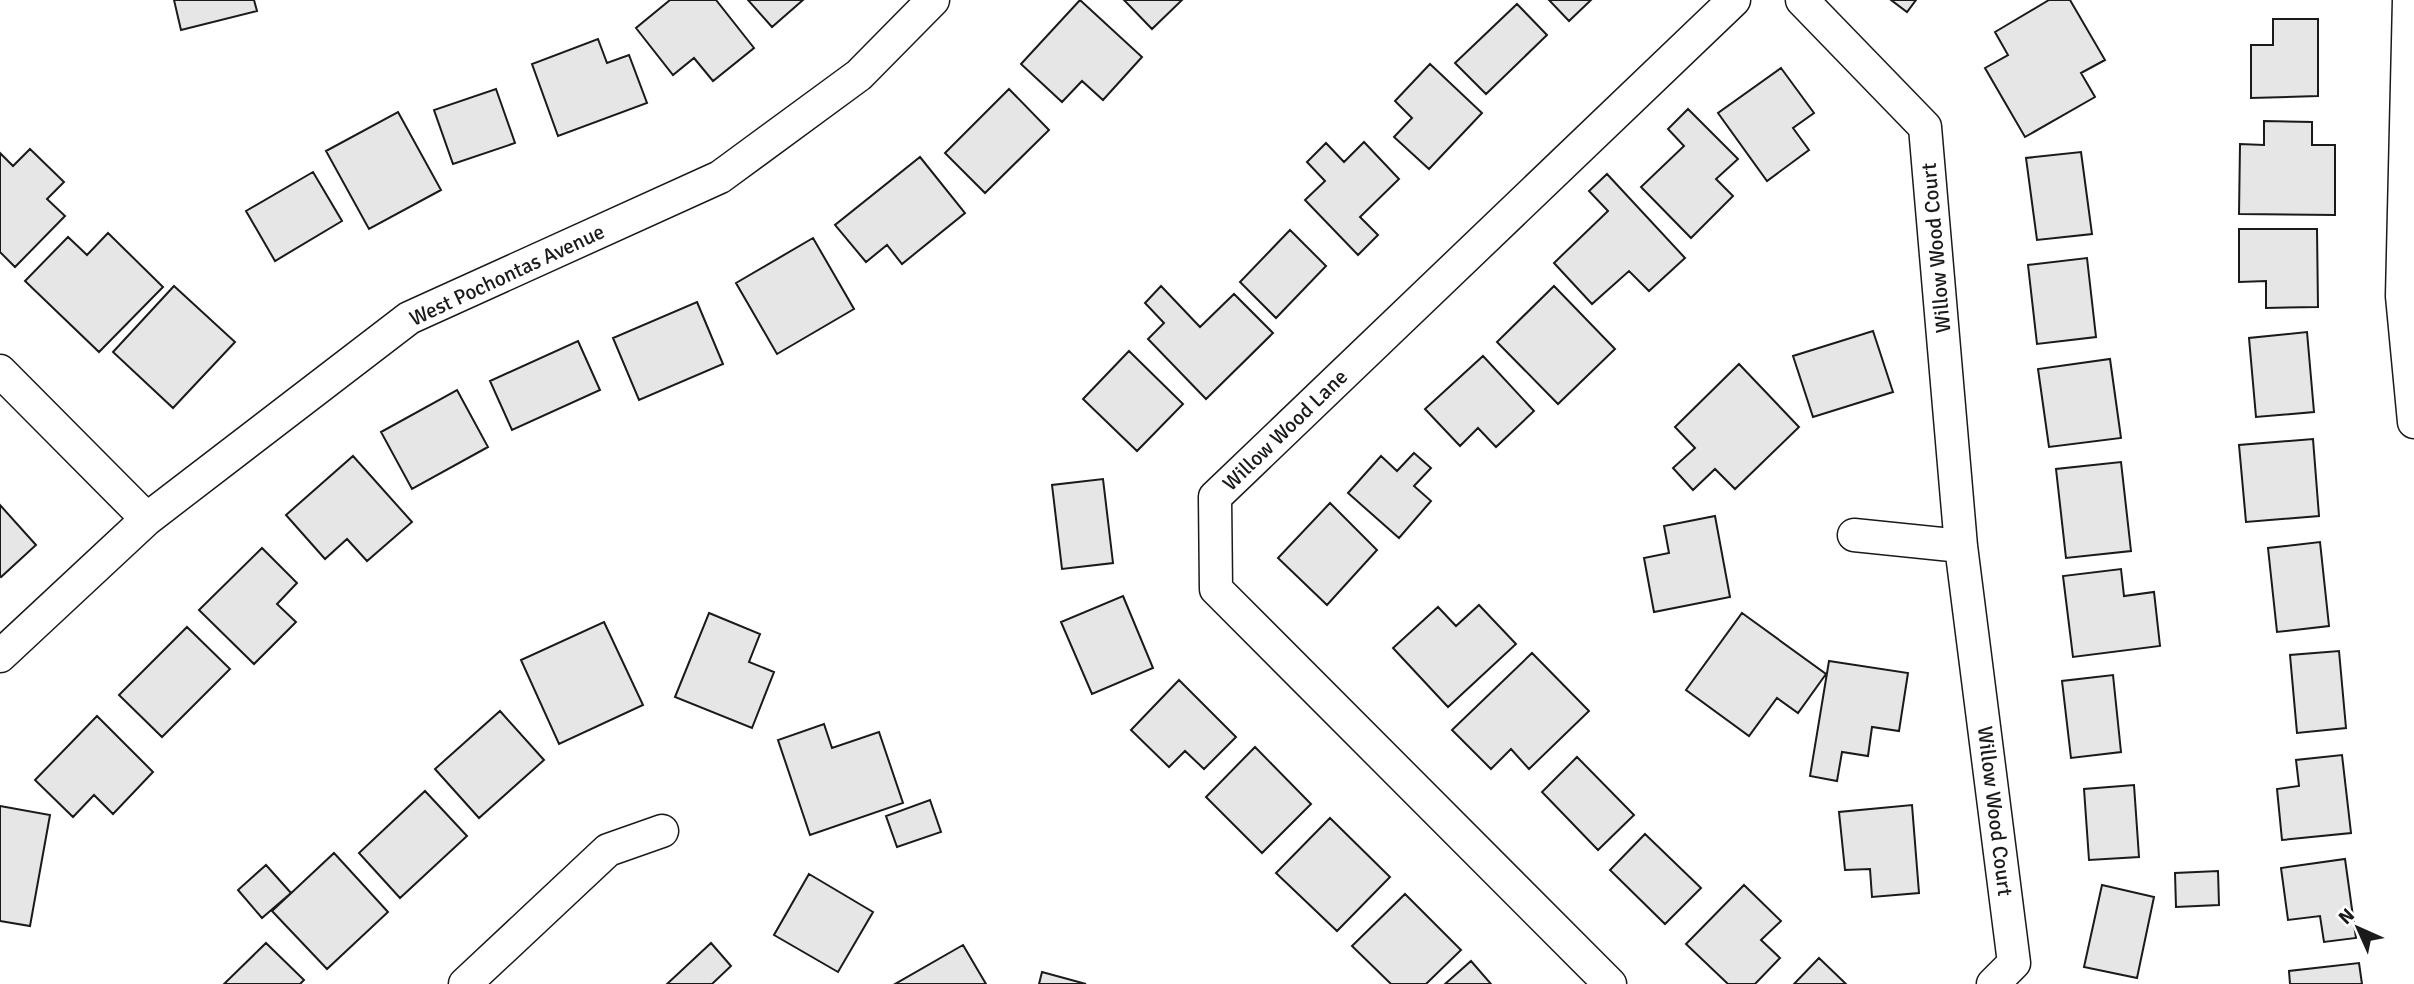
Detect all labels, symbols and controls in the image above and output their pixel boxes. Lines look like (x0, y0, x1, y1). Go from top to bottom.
street label: Willow Wood Court (1916, 162, 1956, 334)
street label: West Pochontas Avenue (405, 218, 609, 332)
street label: Willow Wood Lane (1217, 364, 1353, 496)
street label: Willow Wood Court (1972, 725, 2018, 897)
north arrow (2323, 893, 2393, 963)
text: N (2334, 904, 2360, 930)

